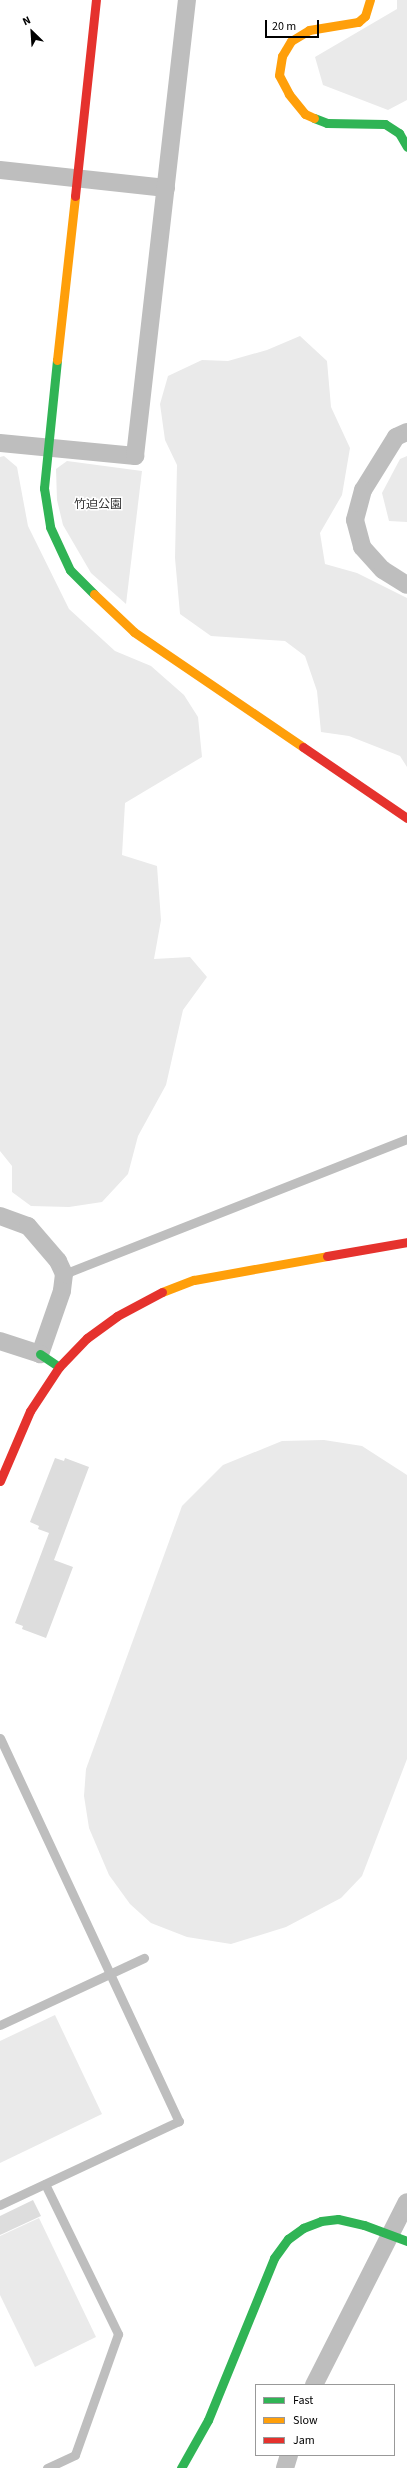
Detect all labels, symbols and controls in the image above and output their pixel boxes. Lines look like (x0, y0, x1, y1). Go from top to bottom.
north arrow (12, 12, 52, 52)
text: N (20, 12, 33, 29)
scale bar (267, 12, 321, 38)
text: 20 m (272, 18, 296, 35)
park label: 竹迫公園 (74, 498, 122, 512)
legend (255, 2384, 395, 2456)
text: Fast (293, 2392, 313, 2409)
text: Slow (293, 2412, 318, 2429)
text: Jam (293, 2432, 315, 2449)

